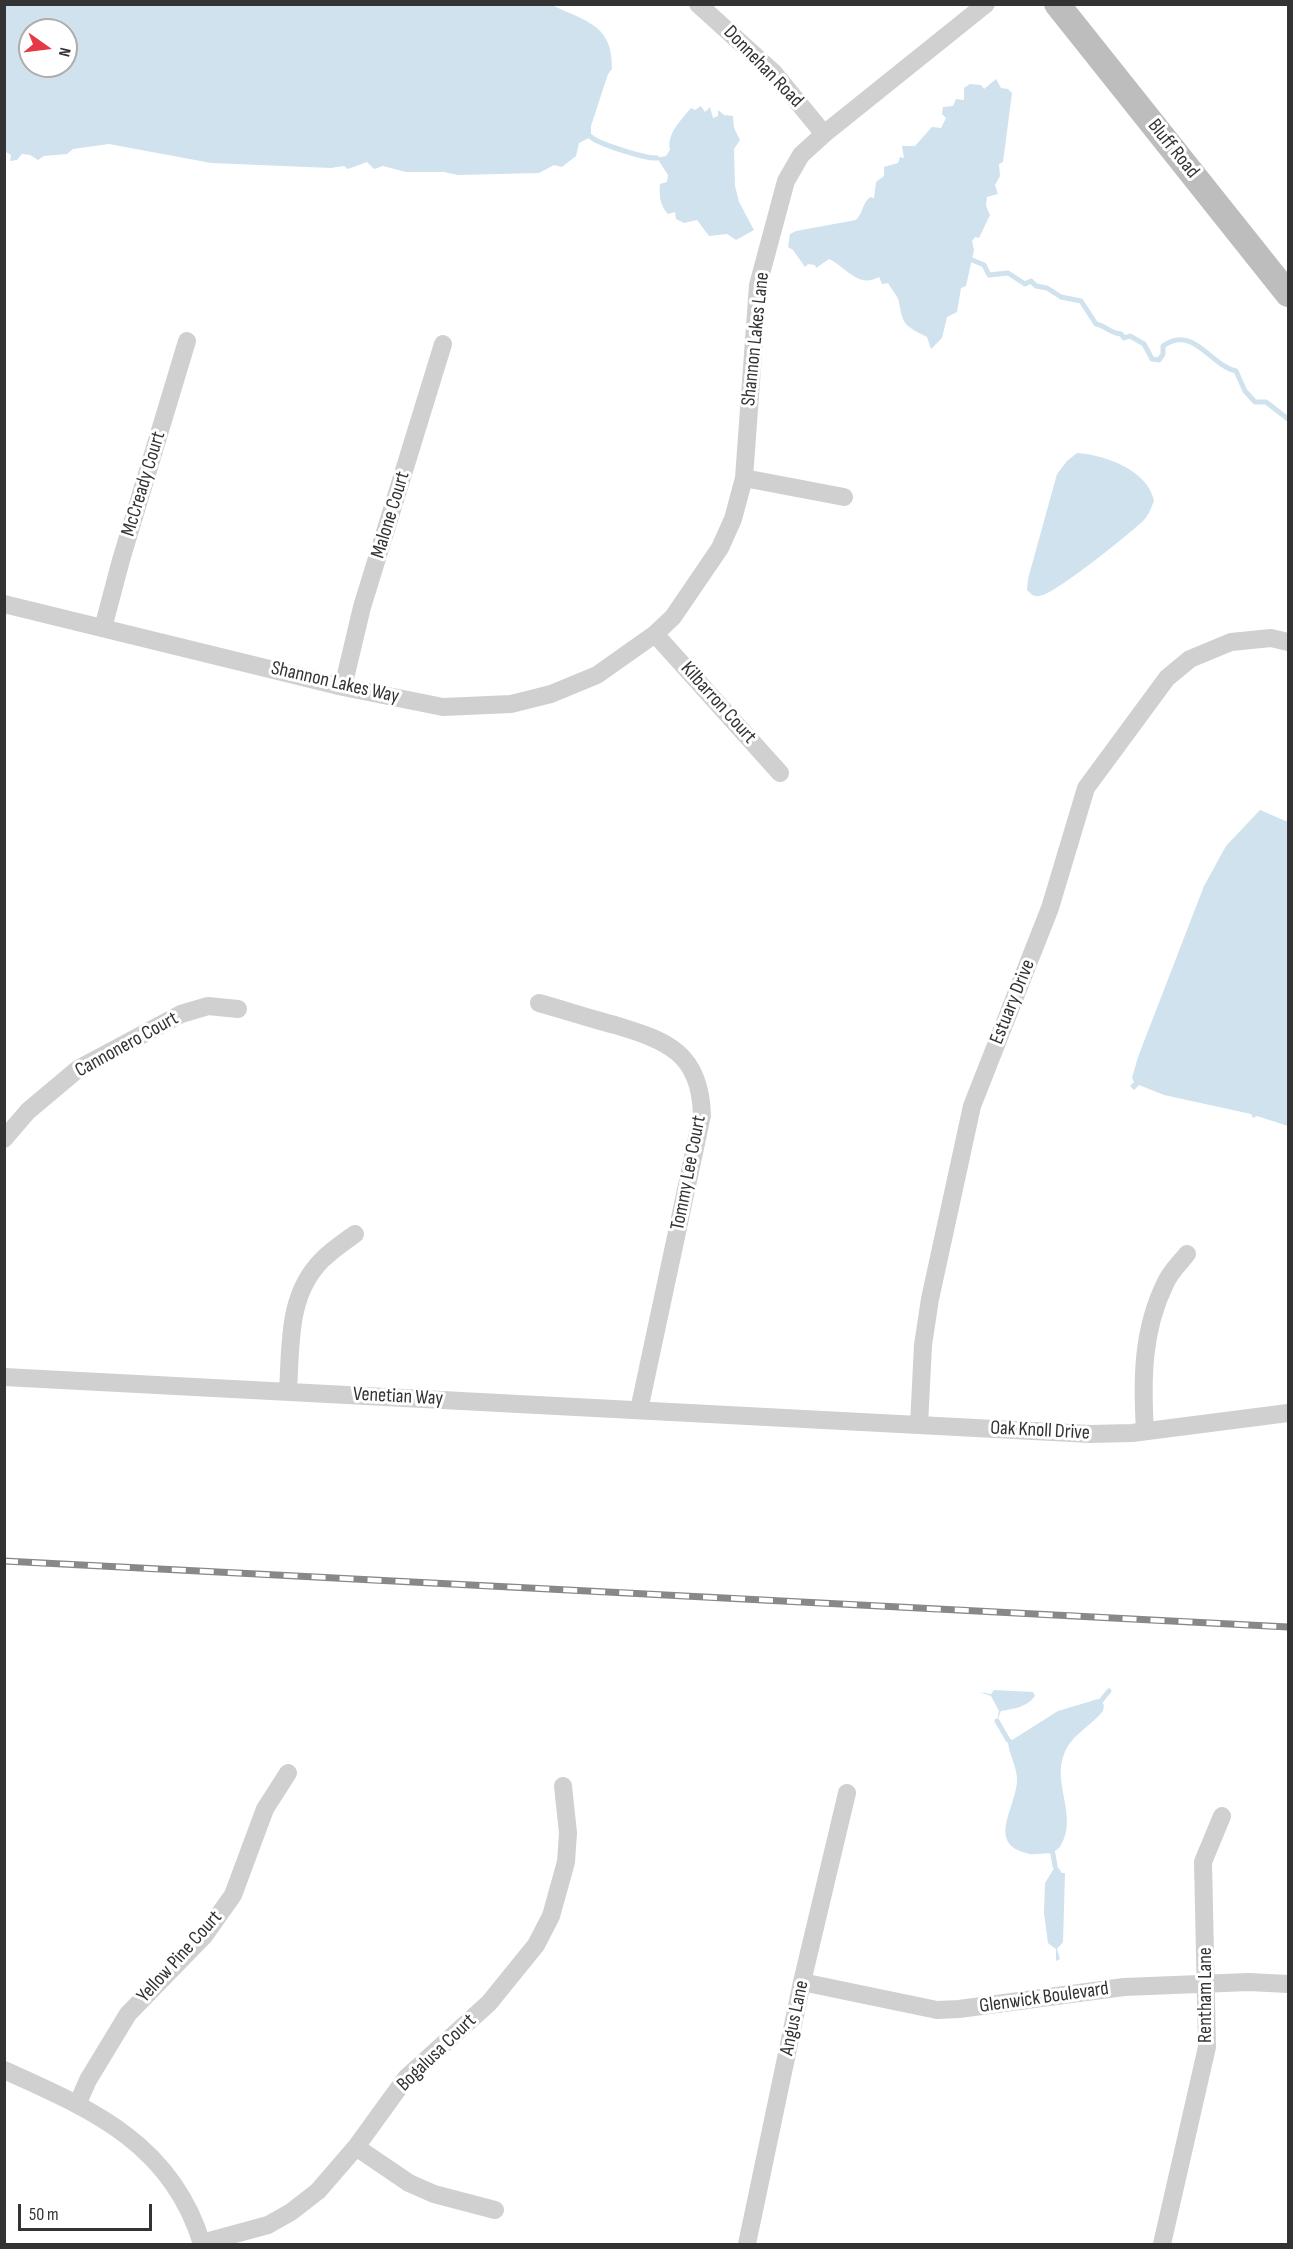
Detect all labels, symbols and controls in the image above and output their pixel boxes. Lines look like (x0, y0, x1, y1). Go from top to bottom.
north arrow (18, 18, 78, 78)
street label: Donnehan Road (718, 21, 808, 113)
text: N (54, 46, 74, 58)
street label: Bluff Road (1142, 115, 1204, 183)
street label: Shannon Lakes Lane (737, 271, 775, 407)
street label: McCready Court (117, 429, 171, 539)
street label: Malone Court (366, 469, 416, 561)
street label: Shannon Lakes Way (269, 657, 401, 709)
street label: Kilbarron Court (675, 657, 761, 749)
street label: Estuary Drive (985, 956, 1041, 1048)
street label: Cannonero Court (71, 1007, 183, 1083)
street label: Tommy Lee Court (666, 1114, 712, 1232)
street label: Venetian Way (352, 1383, 444, 1411)
street label: Oak Knoll Drive (990, 1416, 1090, 1446)
street label: Yellow Pine Court (132, 1906, 228, 2008)
street label: Rentham Lane (1194, 1947, 1218, 2043)
street label: Glenwick Boulevard (978, 1977, 1110, 2019)
street label: Angus Lane (775, 1978, 815, 2058)
street label: Bogalusa Court (392, 2009, 482, 2097)
scale bar (21, 2192, 154, 2230)
text: 50 m (29, 2204, 59, 2225)

